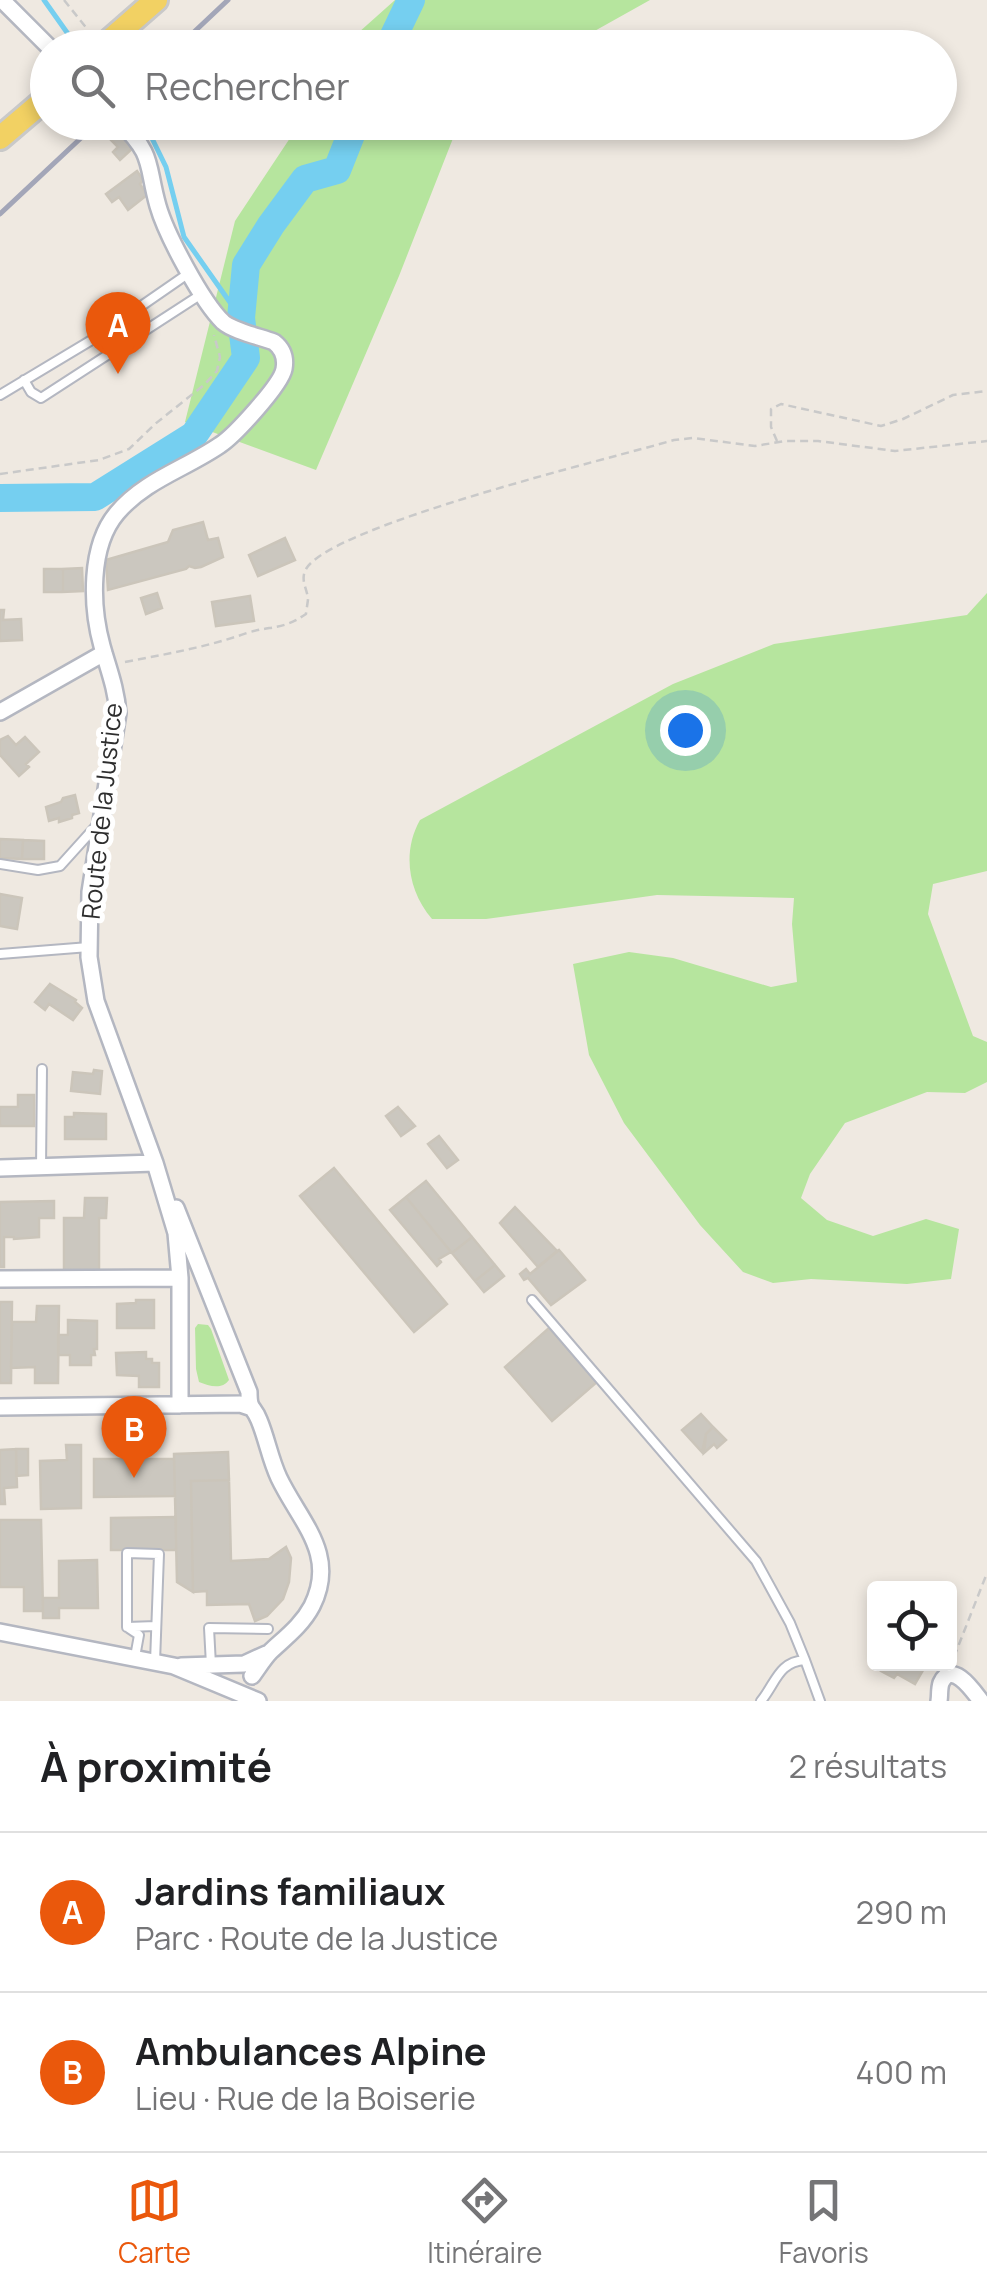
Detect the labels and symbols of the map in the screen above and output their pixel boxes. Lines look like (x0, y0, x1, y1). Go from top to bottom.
pin: A (86, 292, 150, 374)
street label: Route de la Justice (73, 701, 130, 921)
your location (660, 705, 711, 756)
pin: B (102, 1396, 166, 1478)

